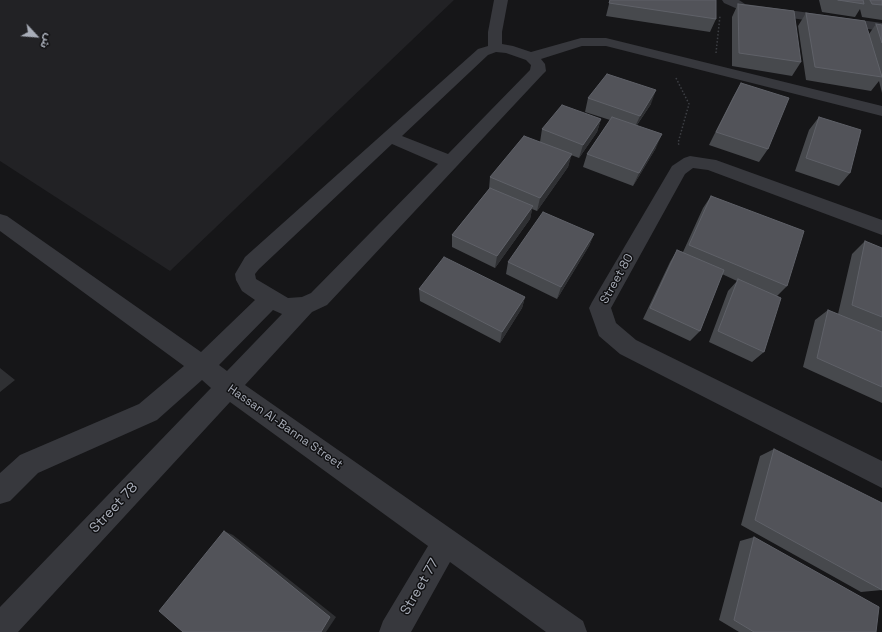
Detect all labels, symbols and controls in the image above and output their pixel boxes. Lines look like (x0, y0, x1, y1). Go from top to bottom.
north arrow (16, 16, 56, 56)
text: ش (37, 31, 56, 51)
street label: Street 80 (597, 251, 637, 307)
street label: Hassan Al-Banna Street (225, 382, 345, 472)
street label: Street 78 (86, 479, 142, 537)
street label: Street 77 (397, 556, 443, 618)

